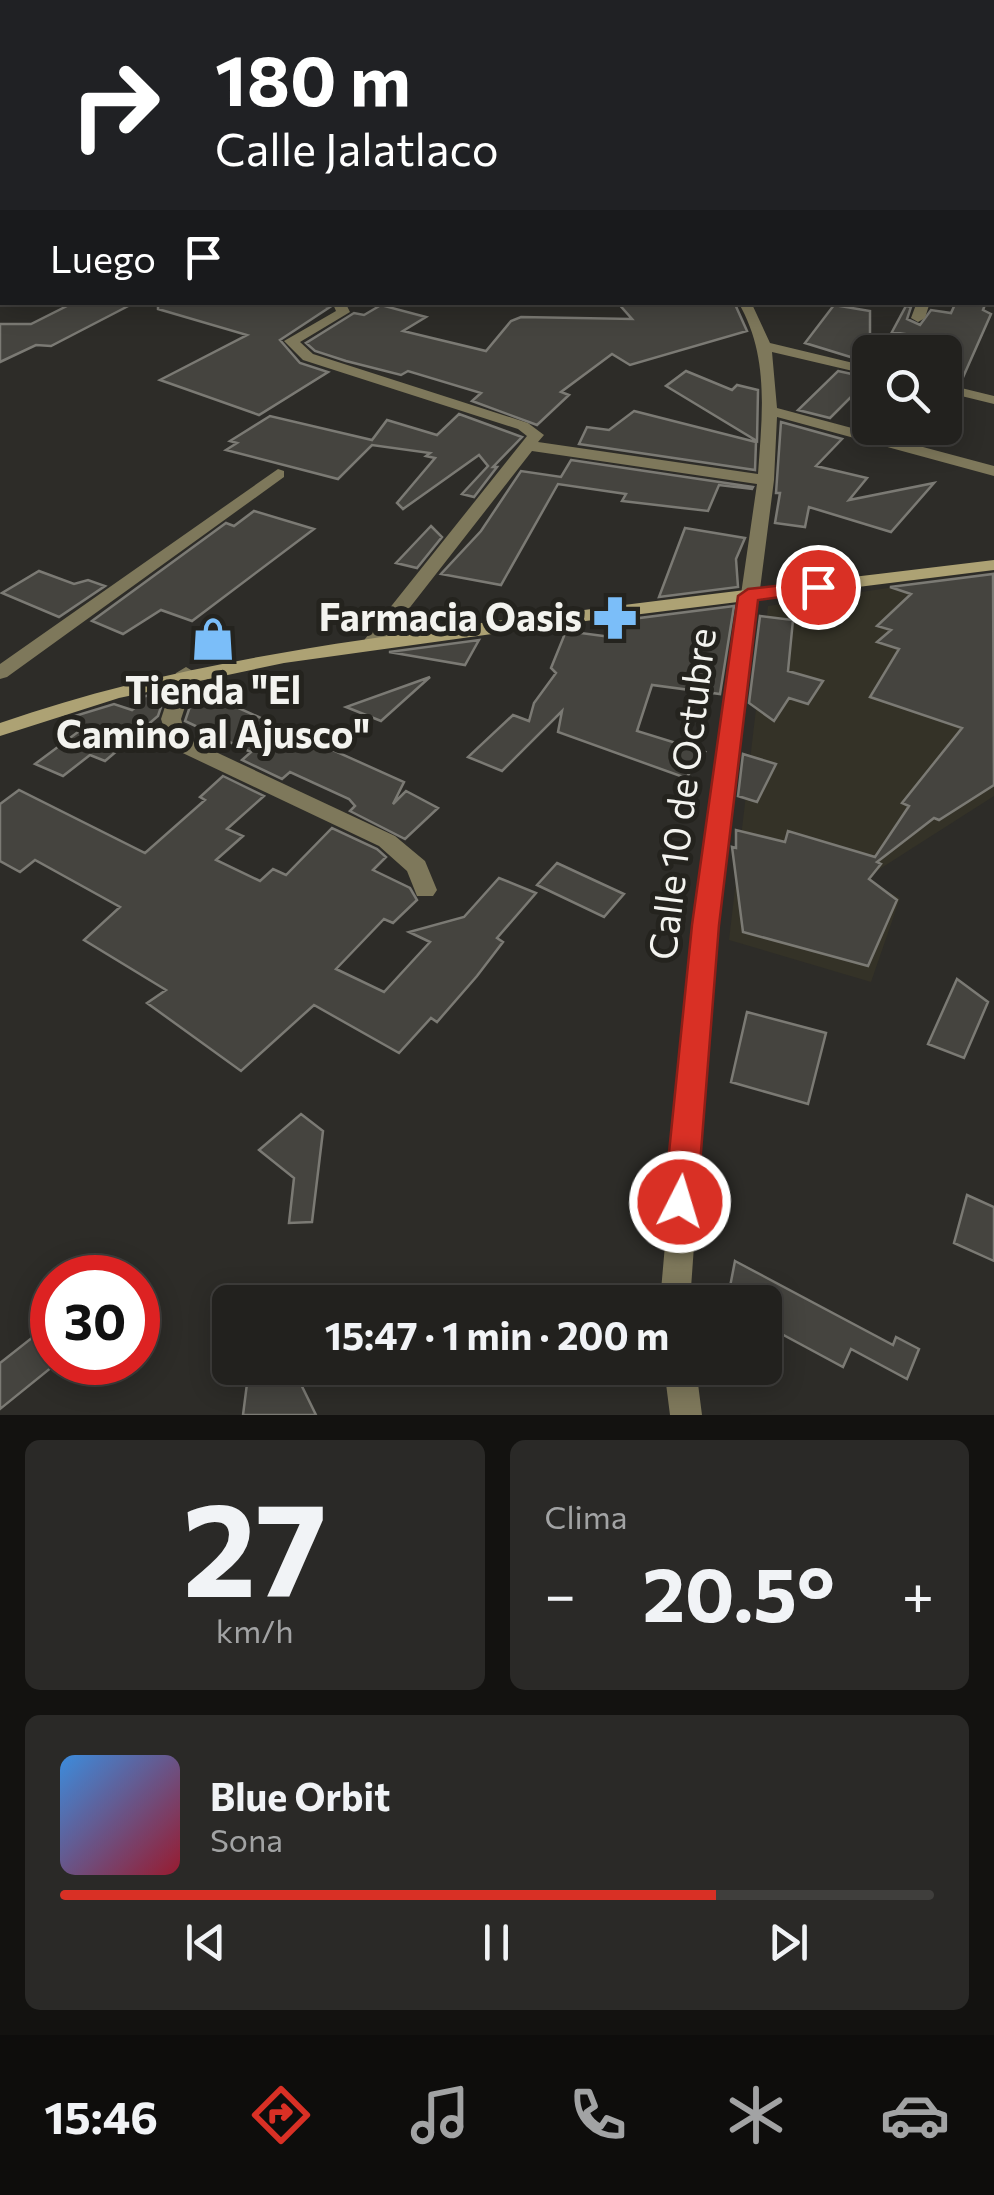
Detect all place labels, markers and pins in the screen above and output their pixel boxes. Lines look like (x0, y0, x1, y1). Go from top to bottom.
pin (776, 545, 861, 630)
place label: Farmacia Oasis (319, 592, 582, 639)
pharmacy icon: Farmacia Oasis (591, 594, 639, 642)
shop icon: Tienda "El Camino al Ajusco" (189, 615, 237, 663)
place label: Tienda "El Camino al Ajusco" (56, 665, 370, 756)

